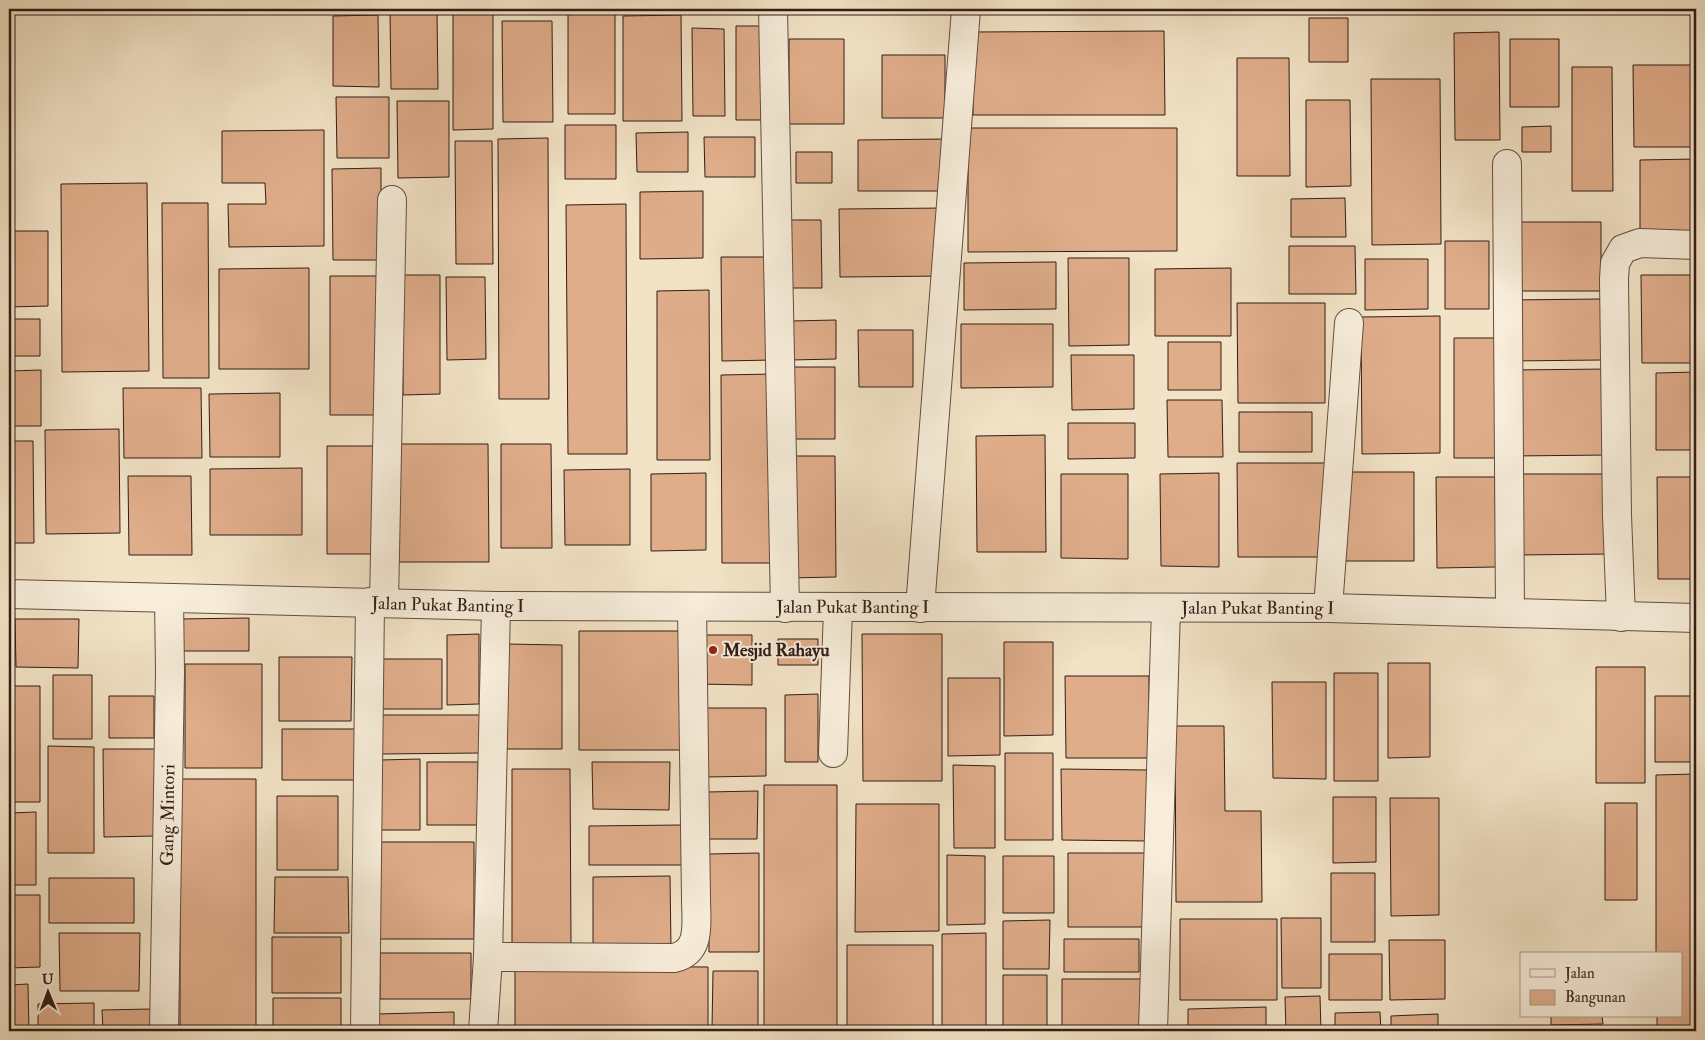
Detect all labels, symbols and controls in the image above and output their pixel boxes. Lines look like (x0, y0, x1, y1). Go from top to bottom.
street label: Jalan Pukat Banting I (370, 592, 524, 618)
street label: Jalan Pukat Banting I (775, 596, 929, 619)
street label: Jalan Pukat Banting I (1180, 597, 1335, 620)
place label: Mesjid Rahayu (722, 639, 830, 662)
marker: Mesjid Rahayu (707, 644, 719, 656)
street label: Gang Mintori (156, 764, 180, 866)
legend (1520, 952, 1682, 1018)
text: Jalan (1564, 964, 1595, 984)
north arrow (22, 968, 72, 1018)
text: U (42, 971, 54, 988)
text: Bangunan (1565, 988, 1626, 1007)

